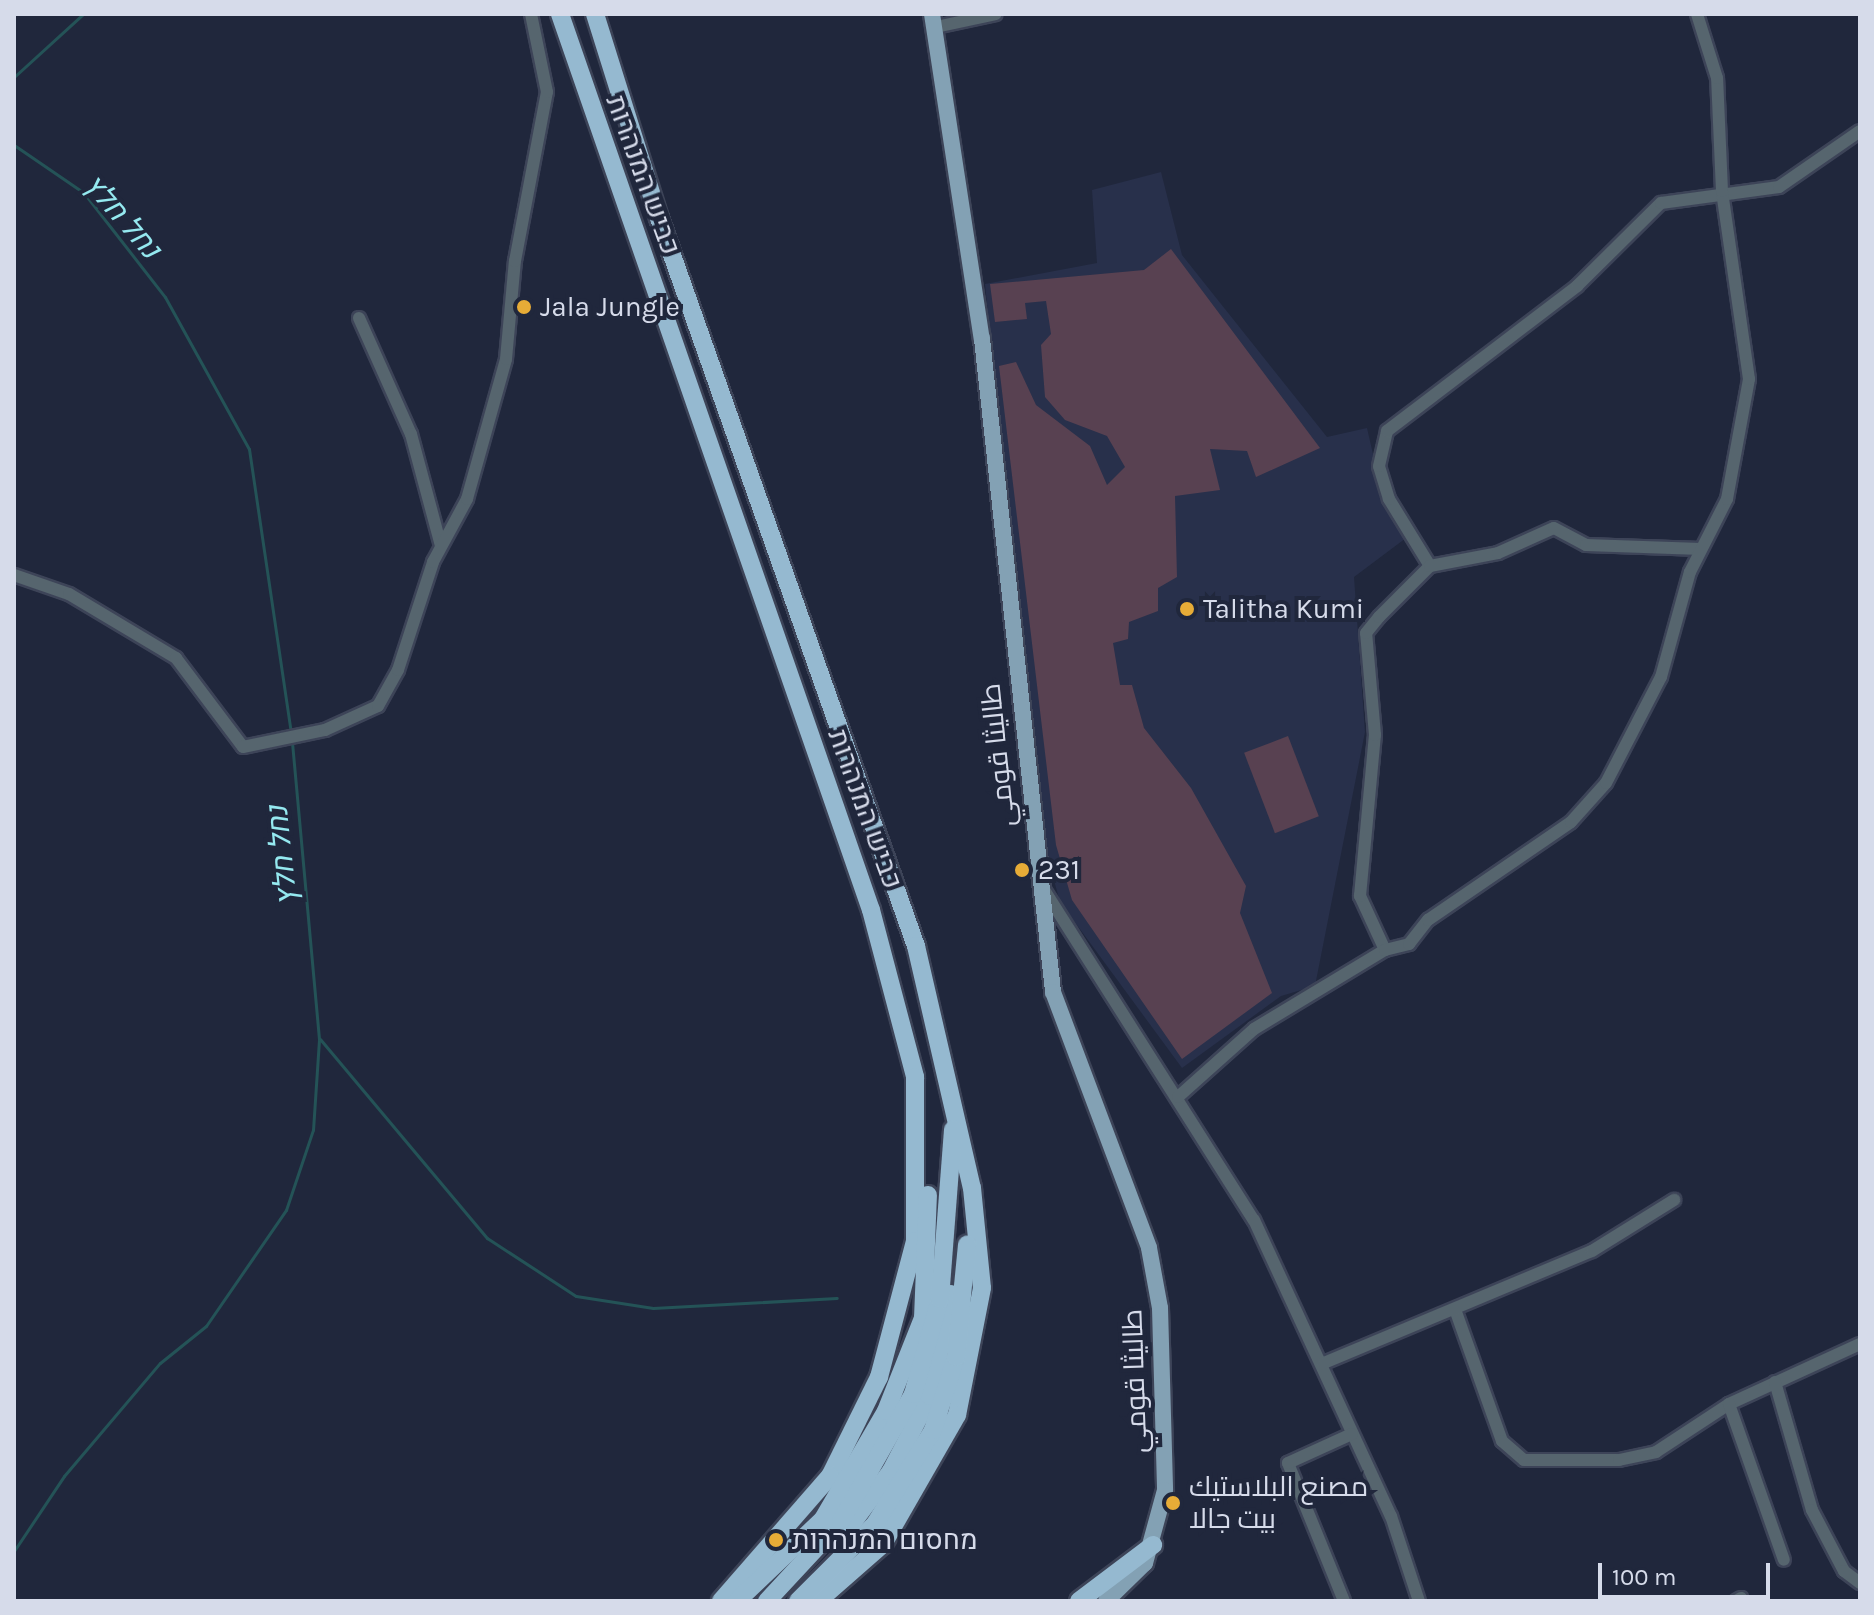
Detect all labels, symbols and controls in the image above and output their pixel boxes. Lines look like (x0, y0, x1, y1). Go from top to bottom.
street label: כביש המנהרות (599, 91, 687, 259)
water label: נחל חלץ (75, 166, 169, 266)
place label: Jala Jungle (540, 290, 680, 324)
marker: Jala Jungle (515, 298, 533, 316)
place label: Talitha Kumi (1203, 592, 1364, 626)
marker: Talitha Kumi (1178, 600, 1196, 618)
street label: طاليثا قومي (974, 682, 1022, 828)
street label: כביש המנהרות (821, 725, 909, 893)
water label: נחל חלץ (259, 804, 305, 908)
place label: 231 (1038, 853, 1080, 887)
marker: 231 (1013, 861, 1031, 879)
street label: طاليثا قومي (1116, 1308, 1154, 1454)
place label: مصنع البلاستيك بيت جالا (1189, 1470, 1368, 1536)
marker: مصنع البلاستيك بيت جالا (1164, 1494, 1182, 1512)
place label: מחסום המנהרות (792, 1523, 978, 1557)
marker: מחסום המנהרות (767, 1531, 785, 1549)
scale bar (1602, 1547, 1774, 1597)
text: 100 m (1612, 1563, 1677, 1591)

